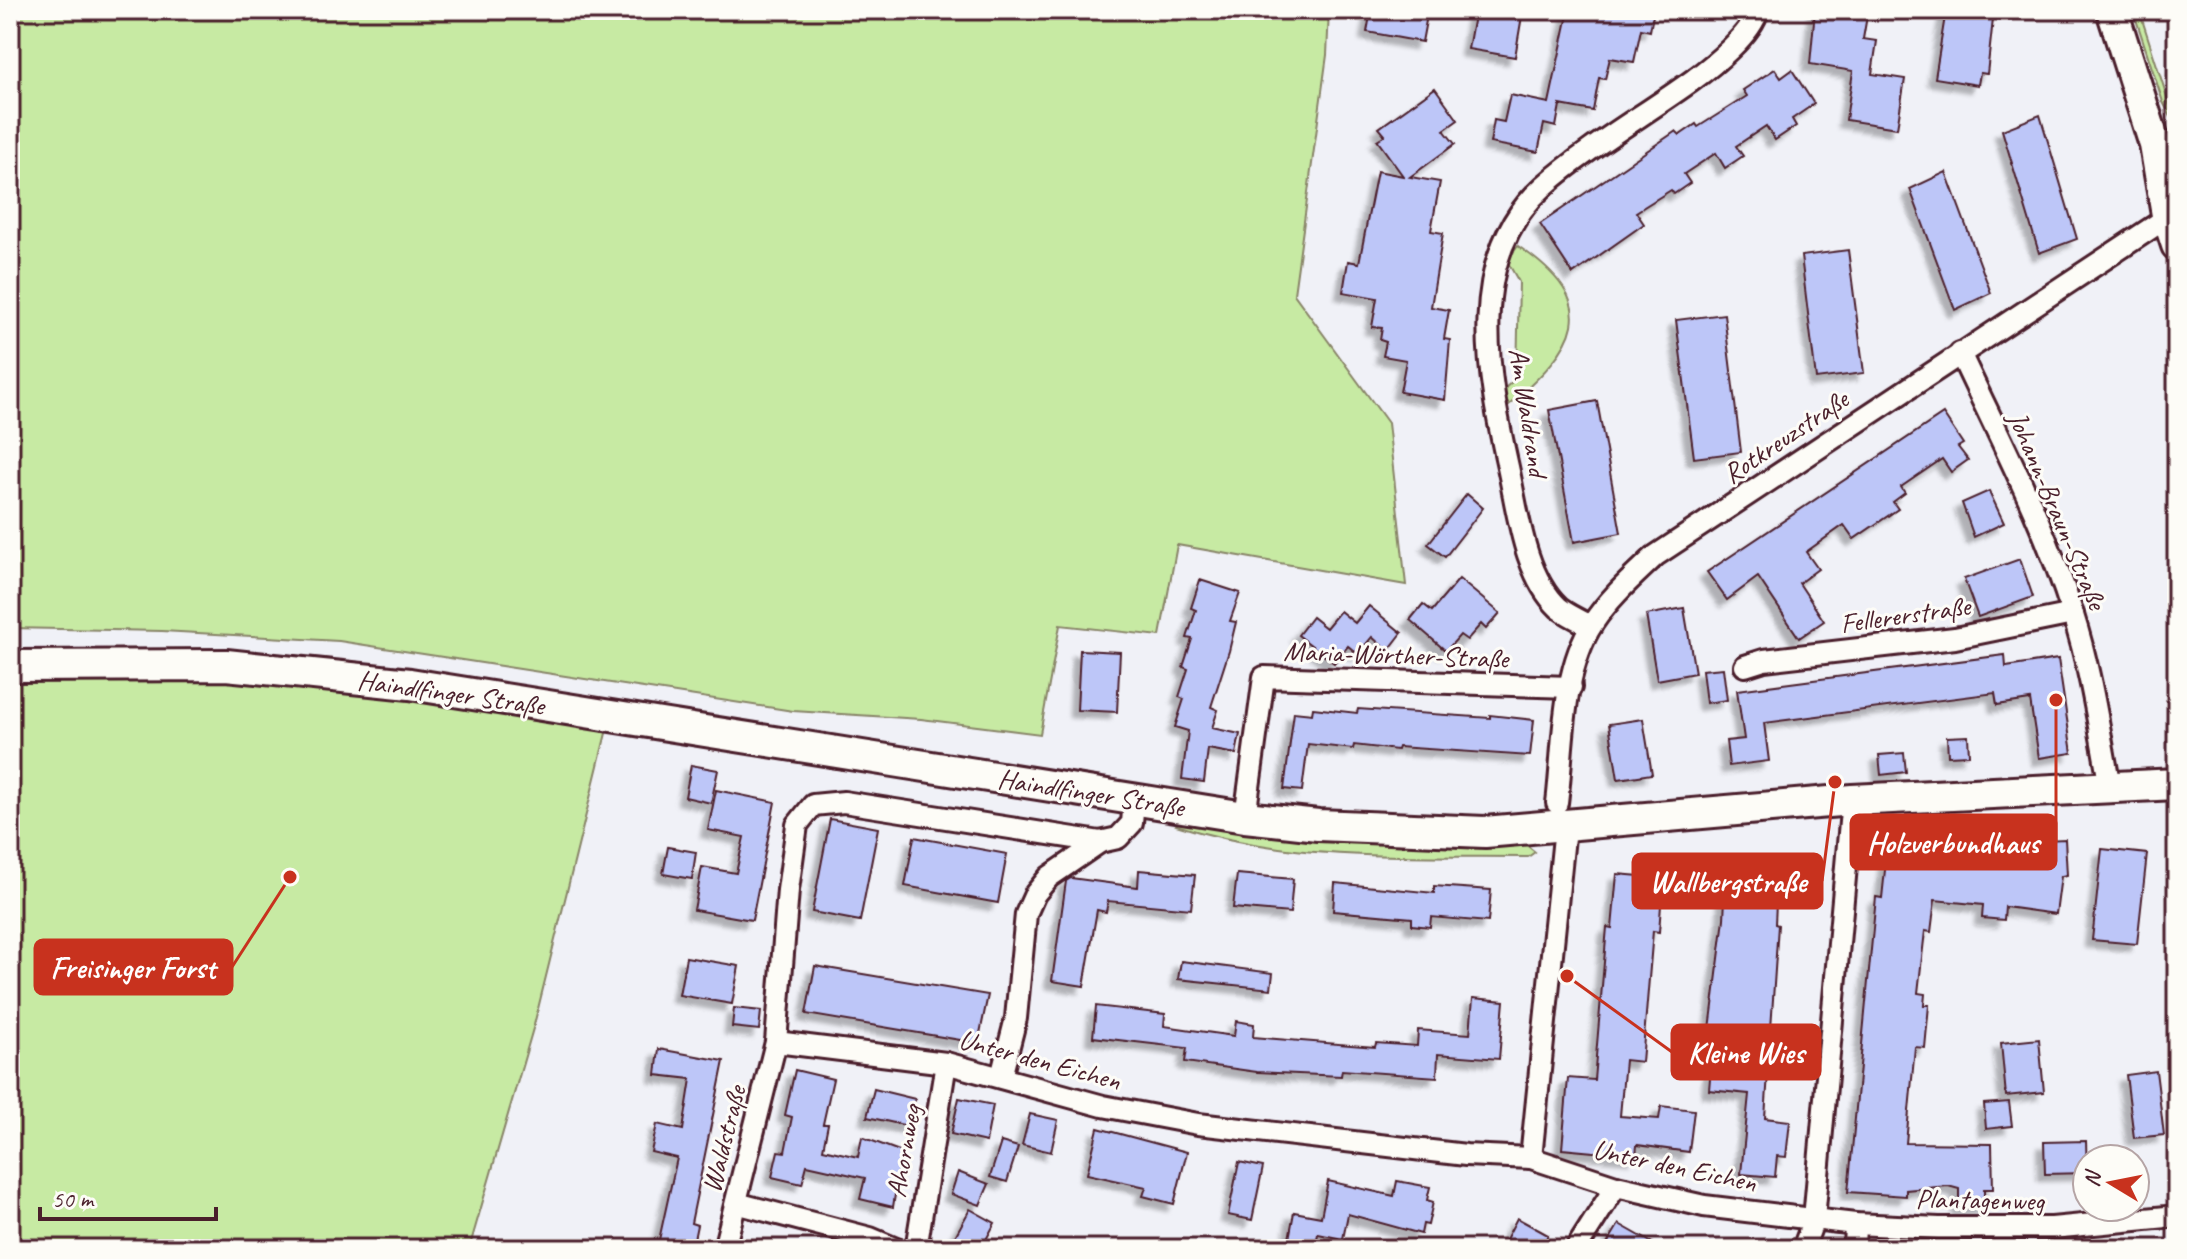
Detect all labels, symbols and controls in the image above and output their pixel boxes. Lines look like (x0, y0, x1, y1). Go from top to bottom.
street label: Am Waldrand (1501, 345, 1557, 483)
street label: Rotkreuzstraße (1716, 381, 1856, 491)
street label: Johann-Braun-Straße (1999, 404, 2116, 616)
street label: Fellererstraße (1838, 588, 1974, 641)
street label: Maria-Wörther-Straße (1283, 633, 1511, 676)
street label: Haindlfinger Straße (355, 662, 548, 723)
street label: Haindlfinger Straße (995, 761, 1188, 825)
callout: Holzverbundhaus (1851, 815, 2056, 869)
text: Holzverbundhaus (1867, 824, 2043, 862)
callout: Wallbergstraße (1633, 854, 1822, 908)
text: Wallbergstraße (1650, 863, 1809, 901)
callout: Freisinger Forst (35, 940, 232, 994)
text: Freisinger Forst (51, 949, 219, 987)
street label: Unter den Eichen (955, 1021, 1125, 1098)
callout: Kleine Wies (1672, 1025, 1820, 1079)
text: Kleine Wies (1688, 1034, 1808, 1072)
street label: Waldstraße (693, 1080, 754, 1196)
street label: Ahornweg (878, 1100, 929, 1200)
street label: Unter den Eichen (1590, 1131, 1760, 1200)
north arrow (2071, 1143, 2151, 1223)
text: N (2077, 1167, 2108, 1189)
scale bar (40, 1171, 216, 1221)
street label: Plantagenweg (1915, 1181, 2046, 1218)
text: 50 m (52, 1184, 95, 1214)

